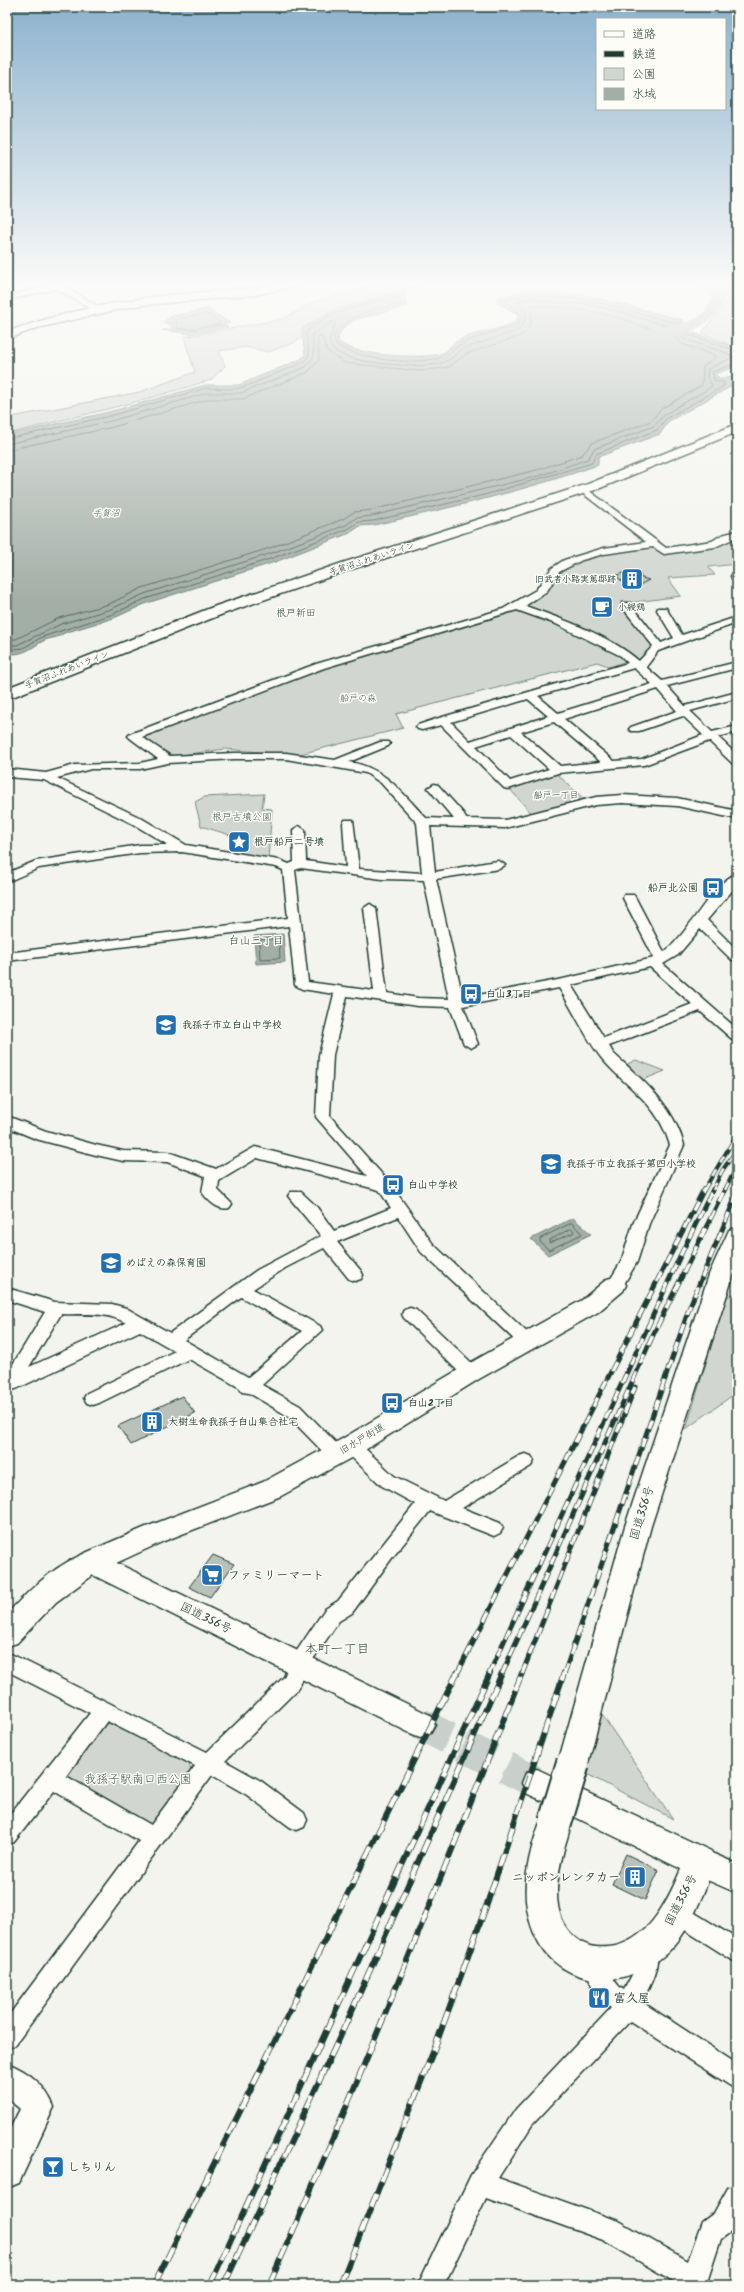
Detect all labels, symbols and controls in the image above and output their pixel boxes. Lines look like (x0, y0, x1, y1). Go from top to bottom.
legend (596, 18, 726, 110)
text: 道路 (632, 25, 656, 44)
text: 鉄道 (632, 45, 656, 64)
text: 公園 (632, 65, 656, 84)
text: 水域 (632, 85, 656, 104)
water label: 手賀沼 (92, 506, 120, 521)
street label: 手賀沼ふれあいライン (327, 538, 417, 580)
building icon: 旧武者小路実篤邸跡 (619, 566, 645, 592)
place label: 旧武者小路実篤邸跡 (535, 572, 616, 587)
cafe icon: 小綬鶏 (589, 594, 615, 620)
place label: 小綬鶏 (618, 600, 645, 615)
district label: 根戸新田 (276, 605, 316, 621)
street label: 手賀沼ふれあいライン (22, 647, 112, 693)
park label: 船戸の森 (340, 691, 376, 706)
district label: 船戸一丁目 (533, 788, 579, 803)
park label: 根戸古墳公園 (212, 809, 272, 825)
place icon: 根戸船戸二号墳 (226, 829, 252, 855)
place label: 根戸船戸二号墳 (254, 834, 324, 850)
bus stop icon: 船戸北公園 (700, 875, 726, 901)
place label: 船戸北公園 (648, 880, 698, 896)
district label: 白山三丁目 (229, 932, 284, 950)
bus stop icon: 白山3丁目 (458, 981, 484, 1007)
place label: 白山3丁目 (486, 986, 531, 1002)
school or university icon: 我孫子市立白山中学校 (153, 1012, 179, 1038)
place label: 我孫子市立白山中学校 (182, 1017, 282, 1033)
school or university icon: 我孫子市立我孫子第四小学校 (538, 1151, 564, 1177)
place label: 我孫子市立我孫子第四小学校 (566, 1156, 696, 1172)
bus stop icon: 白山中学校 (380, 1172, 406, 1198)
place label: 白山中学校 (408, 1177, 458, 1193)
school or university icon: めばえの森保育園 (98, 1250, 124, 1276)
place label: めばえの森保育園 (126, 1255, 206, 1271)
bus stop icon: 白山2丁目 (379, 1390, 405, 1416)
place label: 白山2丁目 (408, 1395, 454, 1411)
building icon: 大樹生命我孫子白山集合社宅 (139, 1409, 165, 1435)
place label: 大樹生命我孫子白山集合社宅 (168, 1414, 298, 1430)
street label: 旧水戸街道 (336, 1419, 388, 1459)
street label: 国道356号 (625, 1483, 659, 1543)
supermarket icon: ファミリーマート (199, 1562, 225, 1588)
place label: ファミリーマート (228, 1566, 324, 1585)
street label: 国道356号 (177, 1597, 235, 1639)
district label: 本町一丁目 (304, 1639, 370, 1660)
park label: 我孫子駅南口西公園 (84, 1770, 192, 1789)
building icon: ニッポンレンタカー (622, 1864, 648, 1890)
place label: ニッポンレンタカー (512, 1868, 620, 1887)
street label: 国道356号 (660, 1871, 702, 1929)
restaurant icon: 富久屋 (586, 1985, 612, 2011)
place label: 富久屋 (614, 1989, 650, 2008)
bar icon: しちりん (40, 2154, 66, 2180)
place label: しちりん (68, 2158, 116, 2177)

